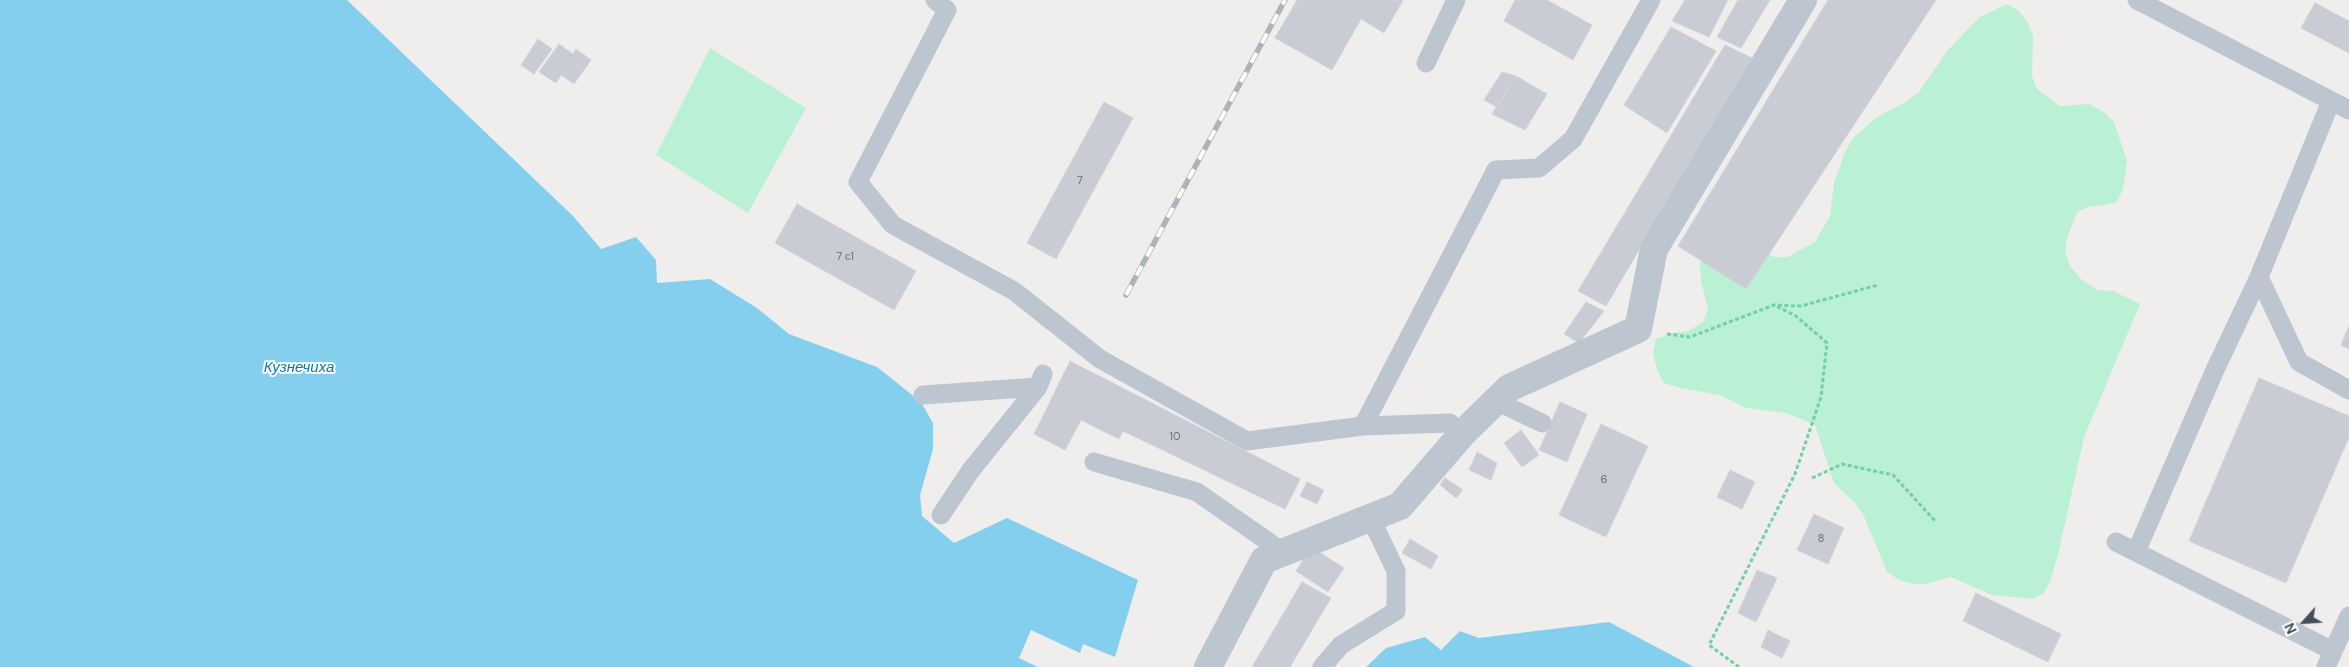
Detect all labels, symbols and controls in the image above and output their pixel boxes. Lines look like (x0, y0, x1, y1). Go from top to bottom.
house number: 7 (1077, 174, 1083, 188)
house number: 7 с1 (836, 250, 854, 264)
water label: Кузнечиха (264, 359, 334, 377)
house number: 10 (1170, 430, 1180, 444)
house number: 6 (1601, 473, 1607, 487)
house number: 8 (1818, 532, 1824, 546)
north arrow (2279, 597, 2329, 647)
text: N (2280, 620, 2301, 637)

